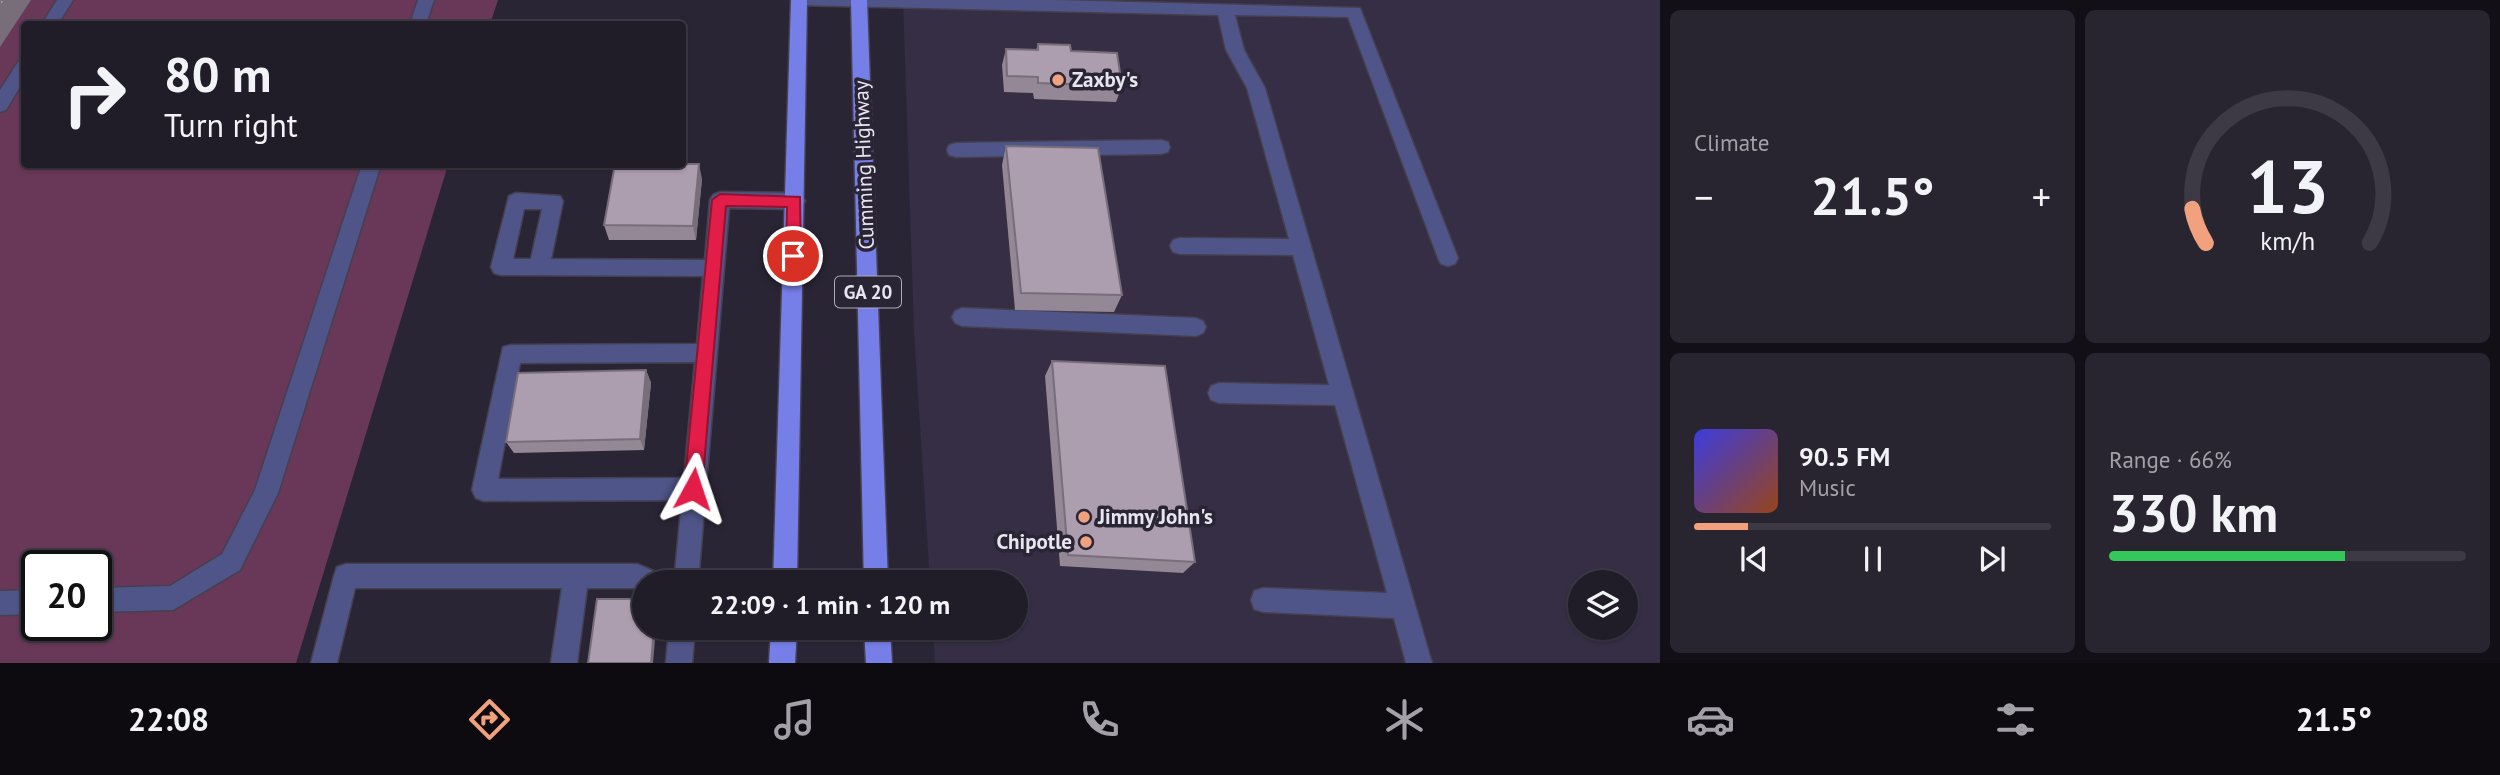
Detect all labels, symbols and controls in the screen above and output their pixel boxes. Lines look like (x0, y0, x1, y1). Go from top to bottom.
text: 80 m (164, 42, 271, 106)
icon: right (49, 49, 140, 140)
place label: Zaxby's (1072, 66, 1138, 93)
marker: Zaxby's (1050, 72, 1066, 88)
street label: Cumming Highway (847, 80, 880, 250)
text: Turn right (164, 104, 298, 146)
text: Climate (1694, 128, 1769, 157)
text: 13 (2246, 139, 2329, 233)
text: 21.5° (1811, 162, 1934, 229)
text: − (1694, 172, 1713, 221)
text: + (2032, 172, 2051, 221)
text: km/h (2260, 224, 2315, 256)
pin (763, 226, 823, 286)
icon: arrive (774, 237, 812, 275)
road number: GA 20 (835, 276, 901, 308)
text: 90.5 FM (1799, 440, 1890, 473)
text: Range · 66% (2109, 445, 2232, 474)
position arrow (656, 452, 730, 526)
text: Music (1799, 473, 1856, 502)
text: 330 km (2109, 479, 2278, 546)
place label: Jimmy John's (1097, 503, 1213, 530)
marker: Jimmy John's (1076, 509, 1092, 525)
place label: Chipotle (996, 528, 1072, 555)
marker: Chipotle (1078, 534, 1094, 550)
icon: previous (1735, 540, 1773, 578)
icon: pause (1854, 540, 1892, 578)
icon: next (1973, 540, 2011, 578)
speed limit sign: 20 (21, 550, 112, 641)
map controls (1568, 570, 1638, 640)
button: layers (1568, 570, 1638, 640)
text: 22:09 · 1 min · 120 m (710, 588, 950, 621)
icon: directions (465, 695, 514, 744)
icon: music (770, 695, 819, 744)
icon: phone (1075, 695, 1124, 744)
icon: climate (1380, 695, 1429, 744)
icon: car (1686, 695, 1735, 744)
icon: filters (1991, 695, 2040, 744)
text: 22:08 (128, 698, 209, 740)
text: 21.5° (2296, 698, 2372, 740)

